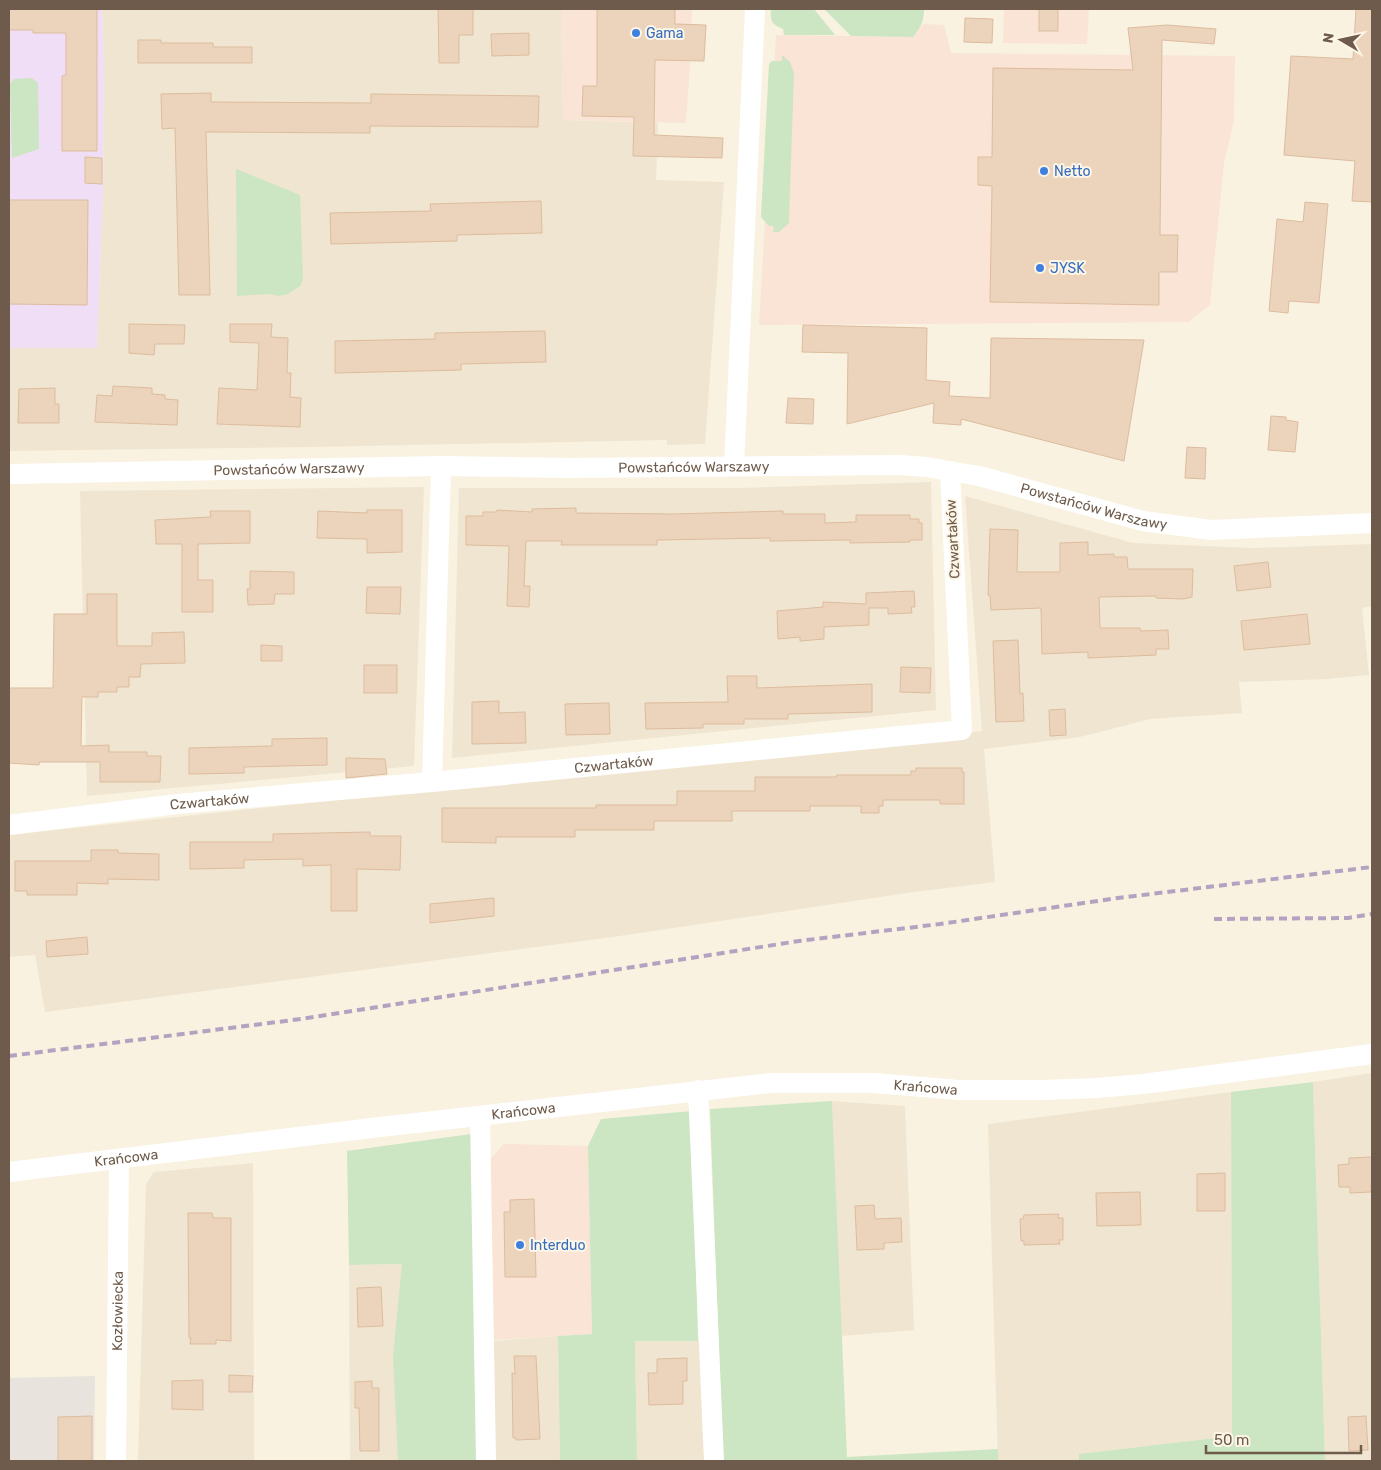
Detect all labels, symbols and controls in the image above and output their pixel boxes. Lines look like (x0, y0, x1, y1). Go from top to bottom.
north arrow (1316, 15, 1366, 65)
place label: Gama (646, 25, 683, 42)
marker: Gama (630, 27, 642, 39)
text: N (1319, 32, 1338, 44)
place label: Netto (1054, 163, 1091, 180)
marker: Netto (1038, 165, 1050, 177)
place label: JYSK (1050, 260, 1085, 277)
marker: JYSK (1034, 262, 1046, 274)
street label: Powstańców Warszawy (618, 458, 770, 476)
street label: Powstańców Warszawy (213, 459, 365, 479)
street label: Powstańców Warszawy (1019, 479, 1169, 533)
street label: Czwartaków (942, 499, 964, 579)
street label: Czwartaków (573, 752, 654, 777)
street label: Czwartaków (169, 789, 250, 813)
street label: Krańcowa (893, 1076, 958, 1098)
street label: Krańcowa (491, 1099, 556, 1123)
street label: Krańcowa (93, 1145, 159, 1170)
place label: Interduo (530, 1237, 586, 1254)
marker: Interduo (514, 1239, 526, 1251)
street label: Kozłowiecka (109, 1271, 126, 1351)
scale bar (1206, 1422, 1361, 1454)
text: 50 m (1214, 1431, 1249, 1449)

